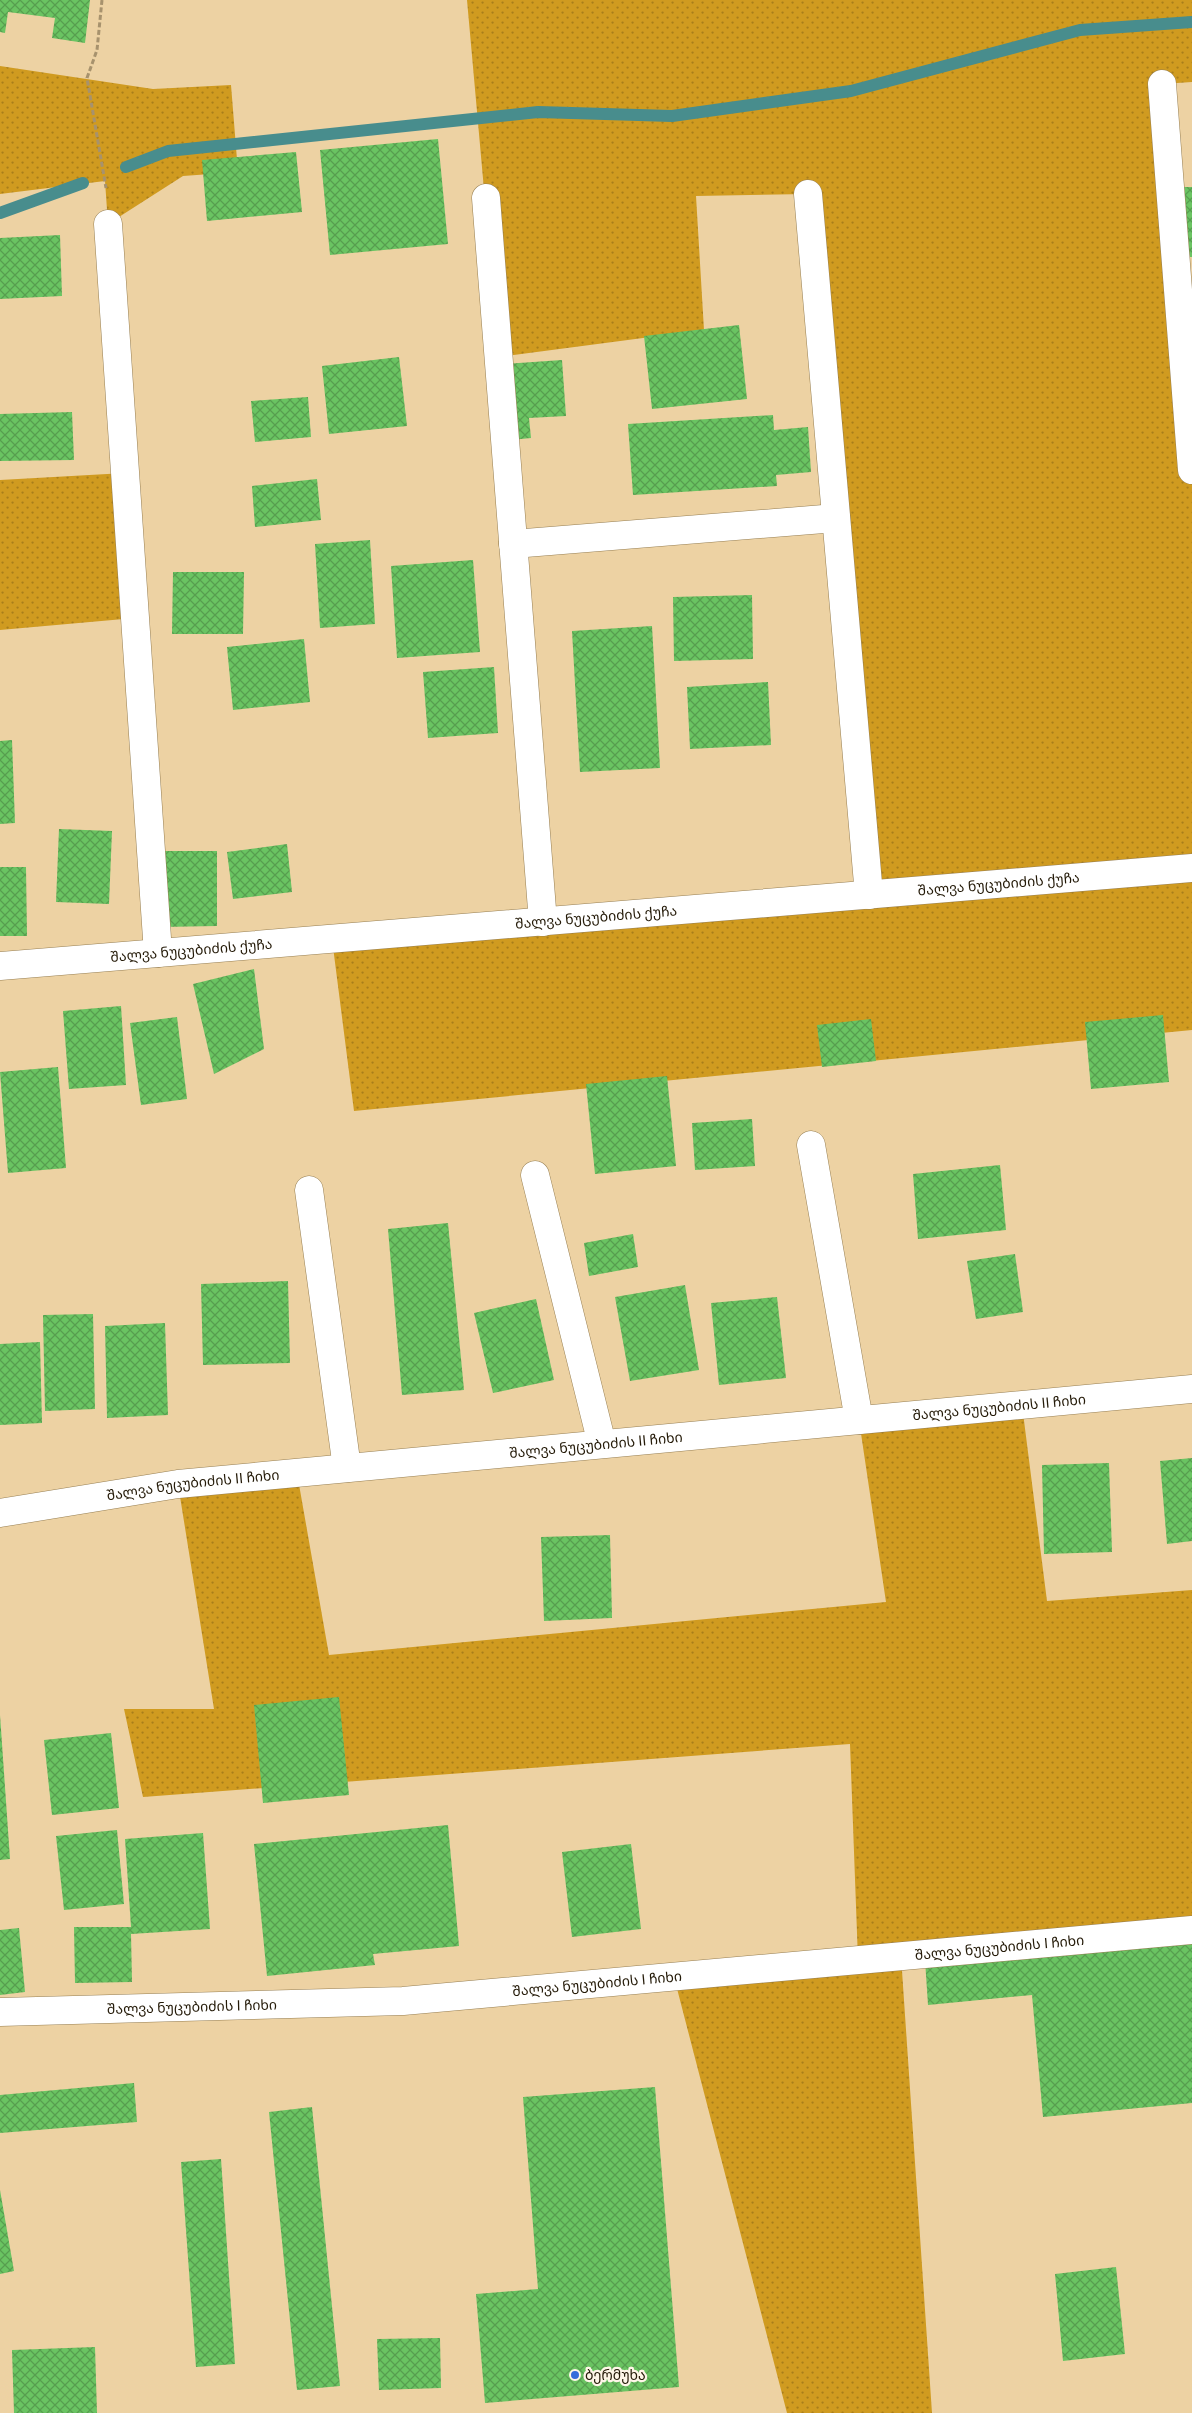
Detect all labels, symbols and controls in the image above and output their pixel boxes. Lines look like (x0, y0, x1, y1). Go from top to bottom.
street label: შალვა ნუცუბიძის ქუჩა (917, 869, 1080, 899)
street label: შალვა ნუცუბიძის ქუჩა (514, 902, 678, 932)
street label: შალვა ნუცუბიძის ქუჩა (110, 936, 273, 965)
street label: შალვა ნუცუბიძის II ჩიხი (912, 1391, 1086, 1423)
street label: შალვა ნუცუბიძის II ჩიხი (508, 1429, 683, 1461)
street label: შალვა ნუცუბიძის II ჩიხი (105, 1467, 280, 1504)
street label: შალვა ნუცუბიძის I ჩიხი (914, 1932, 1085, 1963)
street label: შალვა ნუცუბიძის I ჩიხი (512, 1968, 682, 1999)
street label: შალვა ნუცუბიძის I ჩიხი (107, 1996, 277, 2018)
place label: ბერმუხა (585, 2367, 646, 2384)
marker: ბერმუხა (569, 2369, 581, 2381)

